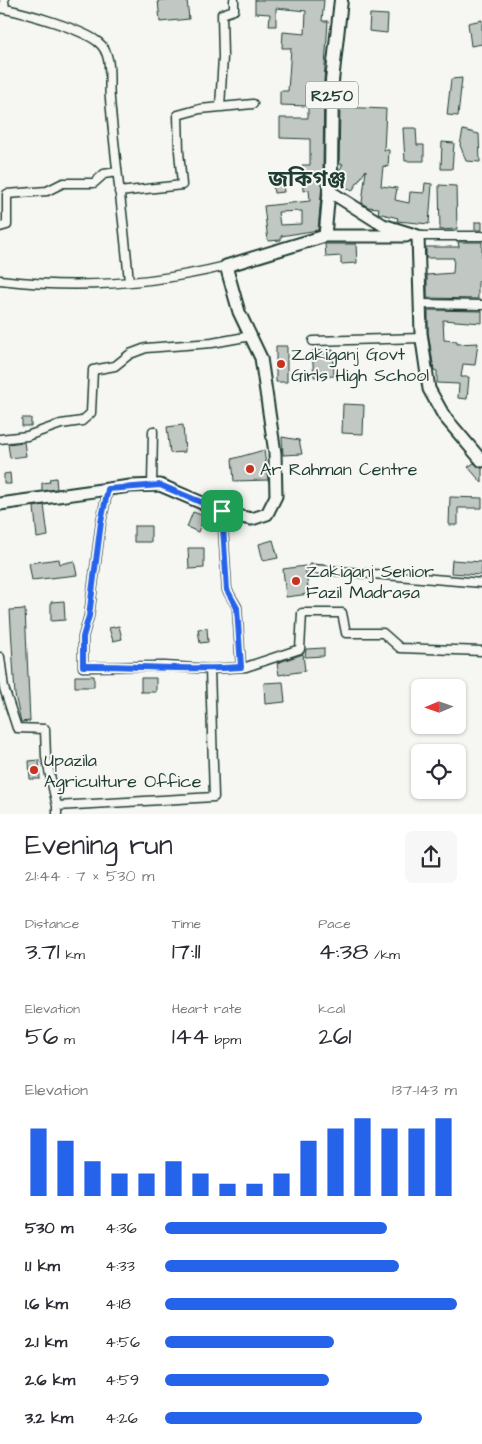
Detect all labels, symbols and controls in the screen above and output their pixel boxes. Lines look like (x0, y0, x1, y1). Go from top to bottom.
road number: R250 (306, 82, 358, 108)
district label: জকিগঞ্জ (267, 164, 346, 195)
place label: Zakiganj Govt Girls High School (291, 342, 429, 389)
marker: Zakiganj Govt Girls High School (275, 358, 287, 370)
place label: Ar Rahman Centre (260, 457, 418, 482)
marker: Ar Rahman Centre (244, 463, 256, 475)
pin (201, 490, 243, 532)
icon: arrive (208, 497, 236, 525)
place label: Zakiganj Senior Fazil Madrasa (306, 559, 434, 605)
marker: Zakiganj Senior Fazil Madrasa (290, 575, 302, 587)
north arrow (411, 679, 466, 734)
map controls (411, 679, 466, 799)
button: locate (411, 744, 466, 799)
place label: Upazila Agriculture Office (44, 748, 202, 795)
marker: Upazila Agriculture Office (28, 764, 40, 776)
text: Evening run (25, 826, 173, 865)
button: share (405, 831, 457, 883)
text: 21:44 · 7 × 530 m (25, 865, 154, 887)
text: Distance (25, 914, 79, 934)
text: Time (172, 914, 201, 934)
text: Pace (318, 914, 351, 934)
text: 3.71 (25, 934, 60, 969)
text: 17:11 (172, 934, 201, 969)
text: 4:38 (318, 934, 368, 969)
text: km (60, 945, 85, 965)
text: /km (368, 945, 400, 965)
text: Elevation (25, 999, 80, 1019)
text: Heart rate (172, 999, 242, 1019)
text: kcal (318, 999, 345, 1019)
text: 56 (25, 1019, 58, 1054)
text: 144 (172, 1019, 209, 1054)
text: 261 (318, 1019, 352, 1054)
text: m (58, 1030, 75, 1050)
text: bpm (209, 1030, 241, 1050)
text: Elevation (25, 1079, 88, 1101)
text: 137–143 m (392, 1079, 457, 1101)
text: 530 m (25, 1217, 73, 1239)
text: 4:36 (105, 1217, 137, 1239)
text: 1.1 km (25, 1255, 60, 1277)
text: 4:33 (105, 1255, 135, 1277)
text: 1.6 km (25, 1293, 68, 1315)
text: 4:18 (105, 1293, 131, 1315)
text: 2.1 km (25, 1331, 67, 1353)
text: 4:56 (105, 1331, 140, 1353)
text: 2.6 km (25, 1369, 75, 1391)
text: 4:59 (105, 1369, 139, 1391)
text: 3.2 km (25, 1407, 73, 1429)
text: 4:26 (105, 1407, 138, 1429)

